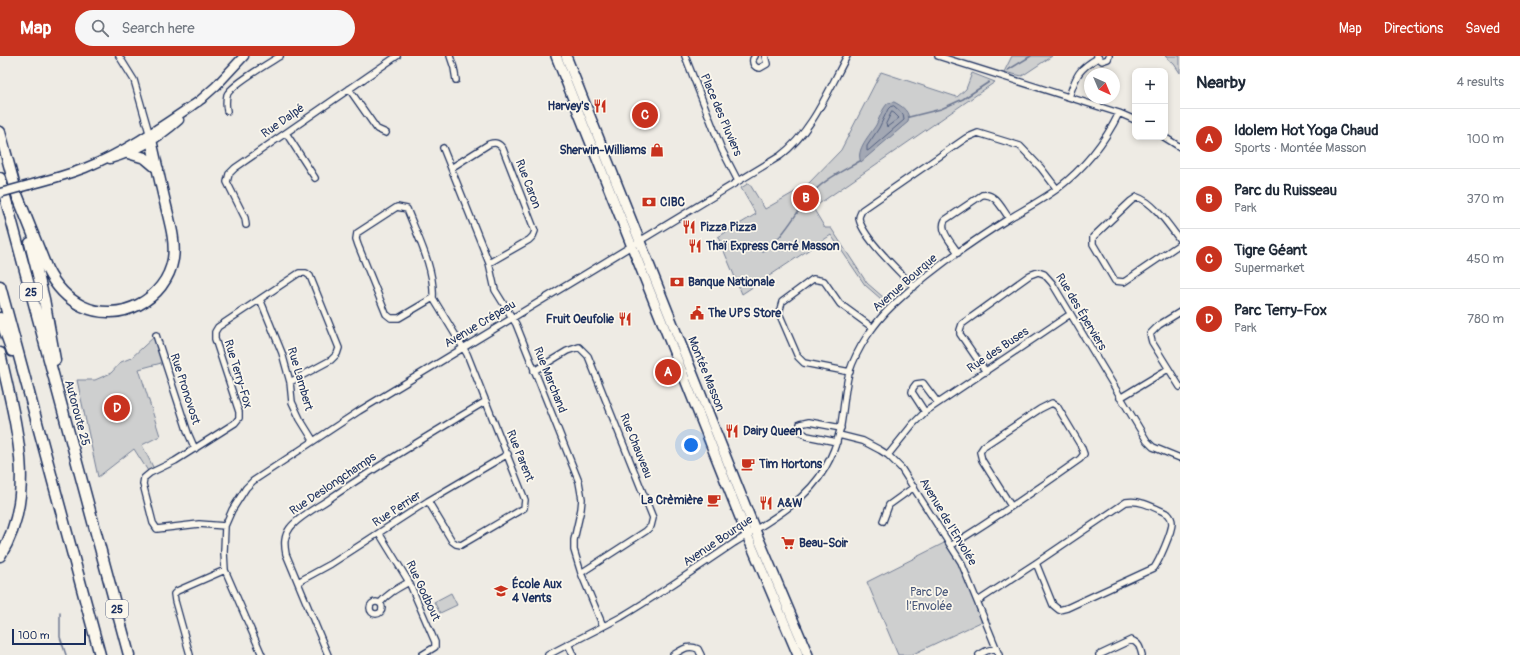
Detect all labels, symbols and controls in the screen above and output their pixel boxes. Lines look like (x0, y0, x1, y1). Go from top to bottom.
search box (75, 10, 355, 46)
text: Map (20, 16, 51, 40)
icon: search (89, 17, 111, 39)
text: Search here (121, 19, 195, 38)
text: Map (1339, 20, 1362, 37)
text: Directions (1384, 20, 1443, 37)
text: Saved (1465, 20, 1500, 37)
north arrow (1084, 68, 1120, 104)
map controls (1132, 68, 1168, 140)
button: + (1132, 68, 1168, 104)
street label: Place des Pluviers (697, 71, 745, 159)
text: Nearby (1196, 72, 1245, 93)
text: 4 results (1457, 74, 1504, 90)
restaurant icon: Harvey's (592, 98, 608, 114)
place label: Harvey's (548, 99, 590, 114)
pin: C (632, 100, 658, 130)
street label: Rue Dalpé (258, 101, 308, 141)
button: − (1132, 104, 1168, 140)
text: Idolem Hot Yoga Chaud (1234, 121, 1379, 140)
text: A (1205, 131, 1213, 147)
text: 100 m (1467, 131, 1504, 147)
text: Sports · Montée Masson (1234, 140, 1366, 156)
shop icon: Sherwin-Williams (649, 142, 665, 158)
place label: Sherwin-Williams (559, 143, 647, 158)
street label: Rue Caron (512, 157, 544, 211)
text: Parc du Ruisseau (1234, 181, 1337, 200)
pin: B (793, 183, 819, 213)
text: B (1205, 191, 1213, 207)
text: 370 m (1467, 191, 1504, 207)
bank icon: CIBC (641, 194, 657, 210)
place label: CIBC (660, 195, 686, 210)
text: Park (1234, 200, 1257, 216)
restaurant icon: Pizza Pizza (681, 219, 697, 235)
place label: Pizza Pizza (700, 220, 757, 235)
restaurant icon: Thaï Express Carré Masson (687, 238, 703, 254)
place label: Thaï Express Carré Masson (705, 239, 840, 254)
text: Tigre Géant (1234, 241, 1307, 260)
street label: Avenue Bourque (870, 251, 940, 315)
text: C (1205, 251, 1213, 267)
text: 450 m (1466, 251, 1504, 267)
text: Supermarket (1234, 260, 1305, 276)
street label: Rue des Éperviers (1052, 270, 1111, 354)
bank icon: Banque Nationale (669, 274, 685, 290)
place label: Banque Nationale (688, 275, 776, 290)
road number: 25 (20, 283, 42, 301)
street label: Avenue Crépeau (442, 297, 518, 351)
text: Parc Terry-Fox (1234, 301, 1327, 320)
public building icon: The UPS Store (689, 305, 705, 321)
place label: The UPS Store (707, 306, 782, 321)
restaurant icon: Fruit Oeufolie (617, 311, 633, 327)
text: D (1205, 311, 1213, 327)
text: 780 m (1467, 311, 1504, 327)
place label: Fruit Oeufolie (546, 312, 615, 327)
text: Park (1234, 320, 1257, 336)
street label: Rue des Buses (964, 324, 1032, 376)
street label: Montée Masson (684, 334, 728, 414)
street label: Rue Terry-Fox (220, 338, 256, 410)
street label: Rue Lambert (284, 345, 316, 413)
street label: Rue Marchand (530, 345, 570, 415)
street label: Rue Pronovost (166, 352, 204, 427)
pin: A (655, 357, 681, 387)
street label: Autoroute 25 (61, 378, 93, 448)
pin: D (104, 393, 130, 423)
street label: Rue Chauveau (616, 411, 656, 481)
restaurant icon: Dairy Queen (724, 423, 740, 439)
place label: Dairy Queen (743, 424, 802, 439)
street label: Rue Parent (503, 428, 537, 484)
your location (681, 435, 701, 455)
street label: Rue Deslongchamps (287, 449, 380, 519)
cafe icon: Tim Hortons (740, 456, 756, 472)
place label: Tim Hortons (758, 457, 823, 472)
street label: Avenue de l'Envolée (916, 476, 980, 568)
street label: Rue Perrier (370, 487, 425, 530)
cafe icon: La Crèmière (706, 492, 722, 508)
place label: La Crèmière (641, 493, 704, 508)
restaurant icon: A&W (758, 495, 774, 511)
place label: A&W (777, 496, 803, 511)
street label: Avenue Bourque (680, 512, 756, 570)
supermarket icon: Beau-Soir (780, 535, 796, 551)
place label: Beau-Soir (799, 536, 849, 551)
street label: Rue Godbout (402, 558, 444, 624)
place label: École Aux 4 Vents (511, 576, 562, 606)
school or university icon: École Aux 4 Vents (493, 583, 509, 599)
park label: Parc De l’Envolée (906, 585, 952, 614)
road number: 25 (106, 600, 128, 618)
scale bar (12, 627, 86, 646)
text: 100 m (18, 629, 49, 642)

